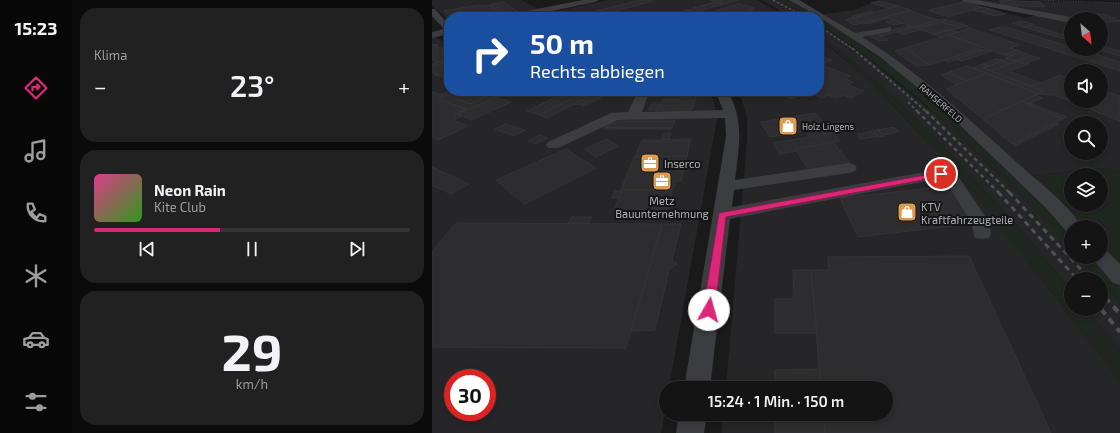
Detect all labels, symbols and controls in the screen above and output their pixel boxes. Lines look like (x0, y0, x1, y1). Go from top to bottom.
north arrow (1064, 12, 1108, 56)
map controls (1064, 12, 1108, 316)
text: 15:23 (14, 17, 58, 39)
text: 50 m (530, 26, 594, 60)
icon: right (464, 28, 516, 80)
text: Klima (94, 47, 127, 63)
text: Rechts abbiegen (530, 60, 665, 82)
button: sound (1064, 64, 1108, 108)
text: 23° (230, 67, 275, 103)
text: − (94, 73, 107, 99)
text: + (398, 73, 410, 99)
icon: directions (22, 74, 50, 102)
street label: RAHSERFELD (917, 81, 965, 125)
shop icon: Holz Lingens (777, 115, 799, 137)
button: search (1064, 116, 1108, 160)
place label: Holz Lingens (802, 121, 855, 132)
icon: music (22, 137, 50, 165)
office icon: Inserco (639, 152, 661, 174)
place label: Inserco (664, 157, 701, 170)
pin (924, 157, 958, 191)
icon: arrive (930, 163, 952, 185)
button: layers (1064, 168, 1108, 212)
office icon: Metz Bauunternehmung (651, 170, 673, 192)
text: Neon Rain (154, 181, 226, 199)
place label: Metz Bauunternehmung (615, 194, 709, 220)
icon: phone (22, 199, 50, 227)
text: Kite Club (154, 199, 206, 215)
place label: KTV Kraftfahrzeugteile (921, 200, 1013, 226)
shop icon: KTV Kraftfahrzeugteile (896, 201, 918, 223)
button: + (1064, 220, 1108, 264)
icon: previous (136, 238, 158, 260)
icon: pause (241, 238, 263, 260)
icon: next (346, 238, 368, 260)
icon: climate (22, 262, 50, 290)
button: − (1064, 272, 1108, 316)
position arrow (688, 289, 730, 331)
text: 29 (222, 319, 282, 381)
icon: car (22, 325, 50, 353)
speed limit sign: 30 (444, 369, 496, 421)
text: km/h (236, 376, 268, 392)
icon: filters (22, 388, 50, 416)
text: 15:24 · 1 Min. · 150 m (708, 392, 844, 410)

